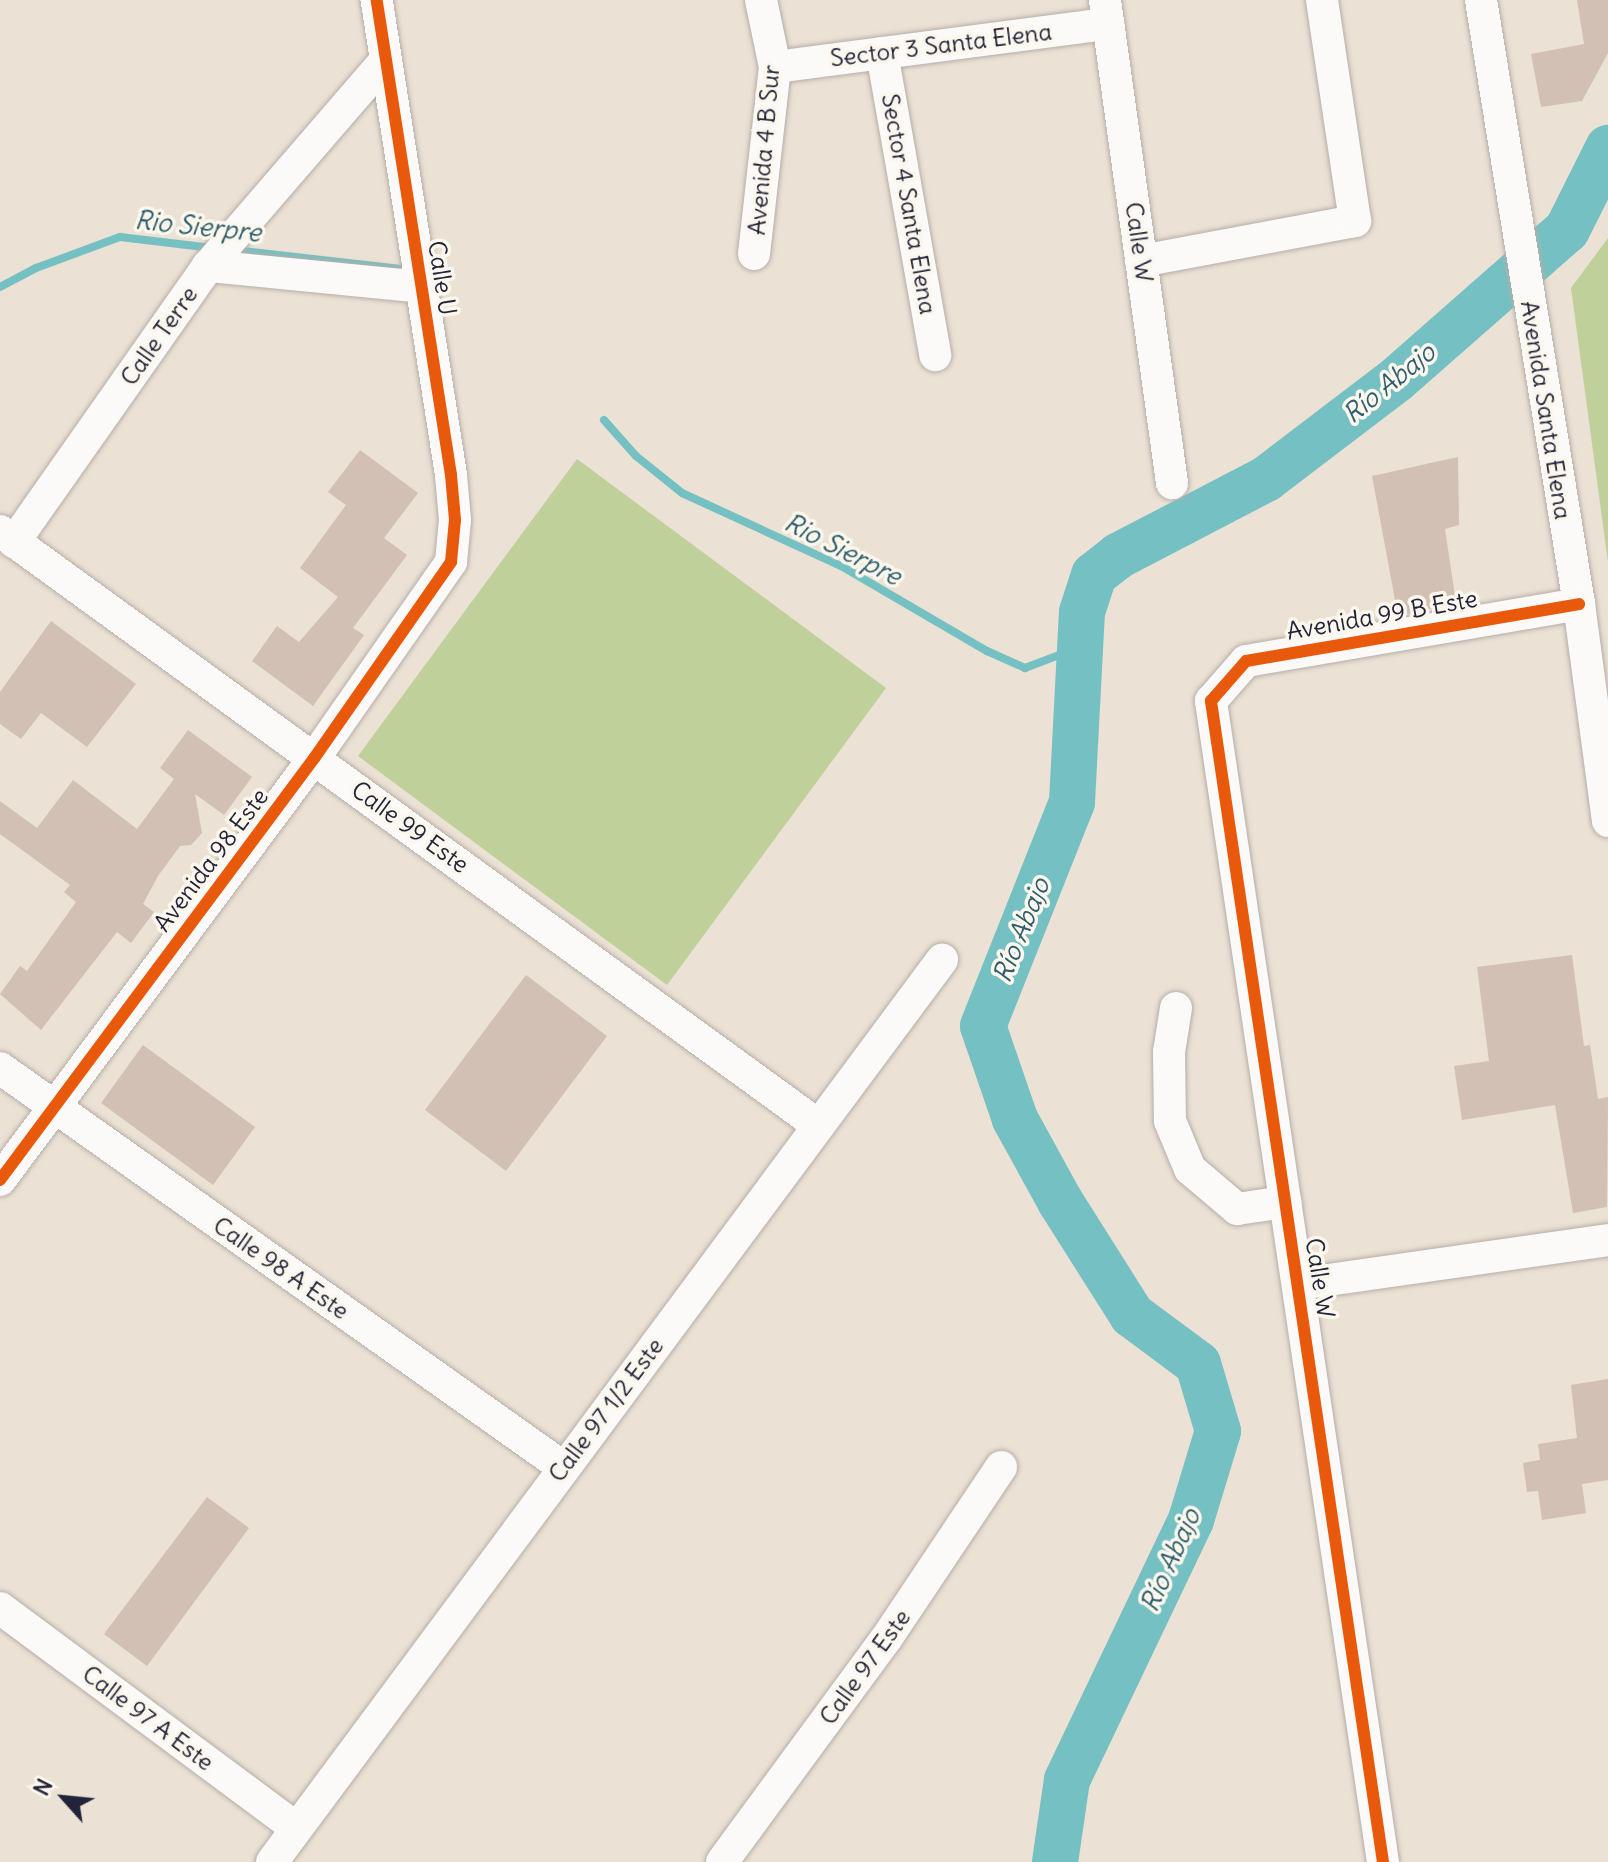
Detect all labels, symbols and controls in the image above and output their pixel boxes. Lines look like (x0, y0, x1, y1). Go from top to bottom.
street label: Sector 3 Santa Elena (828, 17, 1054, 73)
street label: Avenida 4 B Sur (742, 64, 786, 236)
street label: Sector 4 Santa Elena (875, 91, 943, 317)
street label: Calle W (1119, 200, 1159, 284)
water label: Rio Sierpre (133, 204, 263, 248)
street label: Calle U (422, 239, 462, 317)
street label: Calle Terre (114, 281, 204, 391)
street label: Avenida Santa Elena (1514, 299, 1578, 521)
water label: Río Abajo (1337, 336, 1441, 430)
water label: Rio Sierpre (779, 506, 907, 592)
street label: Avenida 99 B Este (1284, 584, 1480, 646)
street label: Calle 99 Este (346, 775, 474, 879)
street label: Avenida 98 Este (148, 783, 274, 937)
water label: Río Abajo (986, 873, 1056, 987)
street label: Calle 98 A Este (208, 1211, 354, 1325)
street label: Calle W (1299, 1236, 1341, 1320)
street label: Calle 97 1/2 Este (542, 1332, 670, 1488)
water label: Río Abajo (1133, 1504, 1207, 1616)
street label: Calle 97 Este (813, 1604, 917, 1730)
street label: Calle 97 A Este (77, 1659, 219, 1777)
north arrow (24, 1758, 104, 1838)
text: N (27, 1774, 59, 1800)

